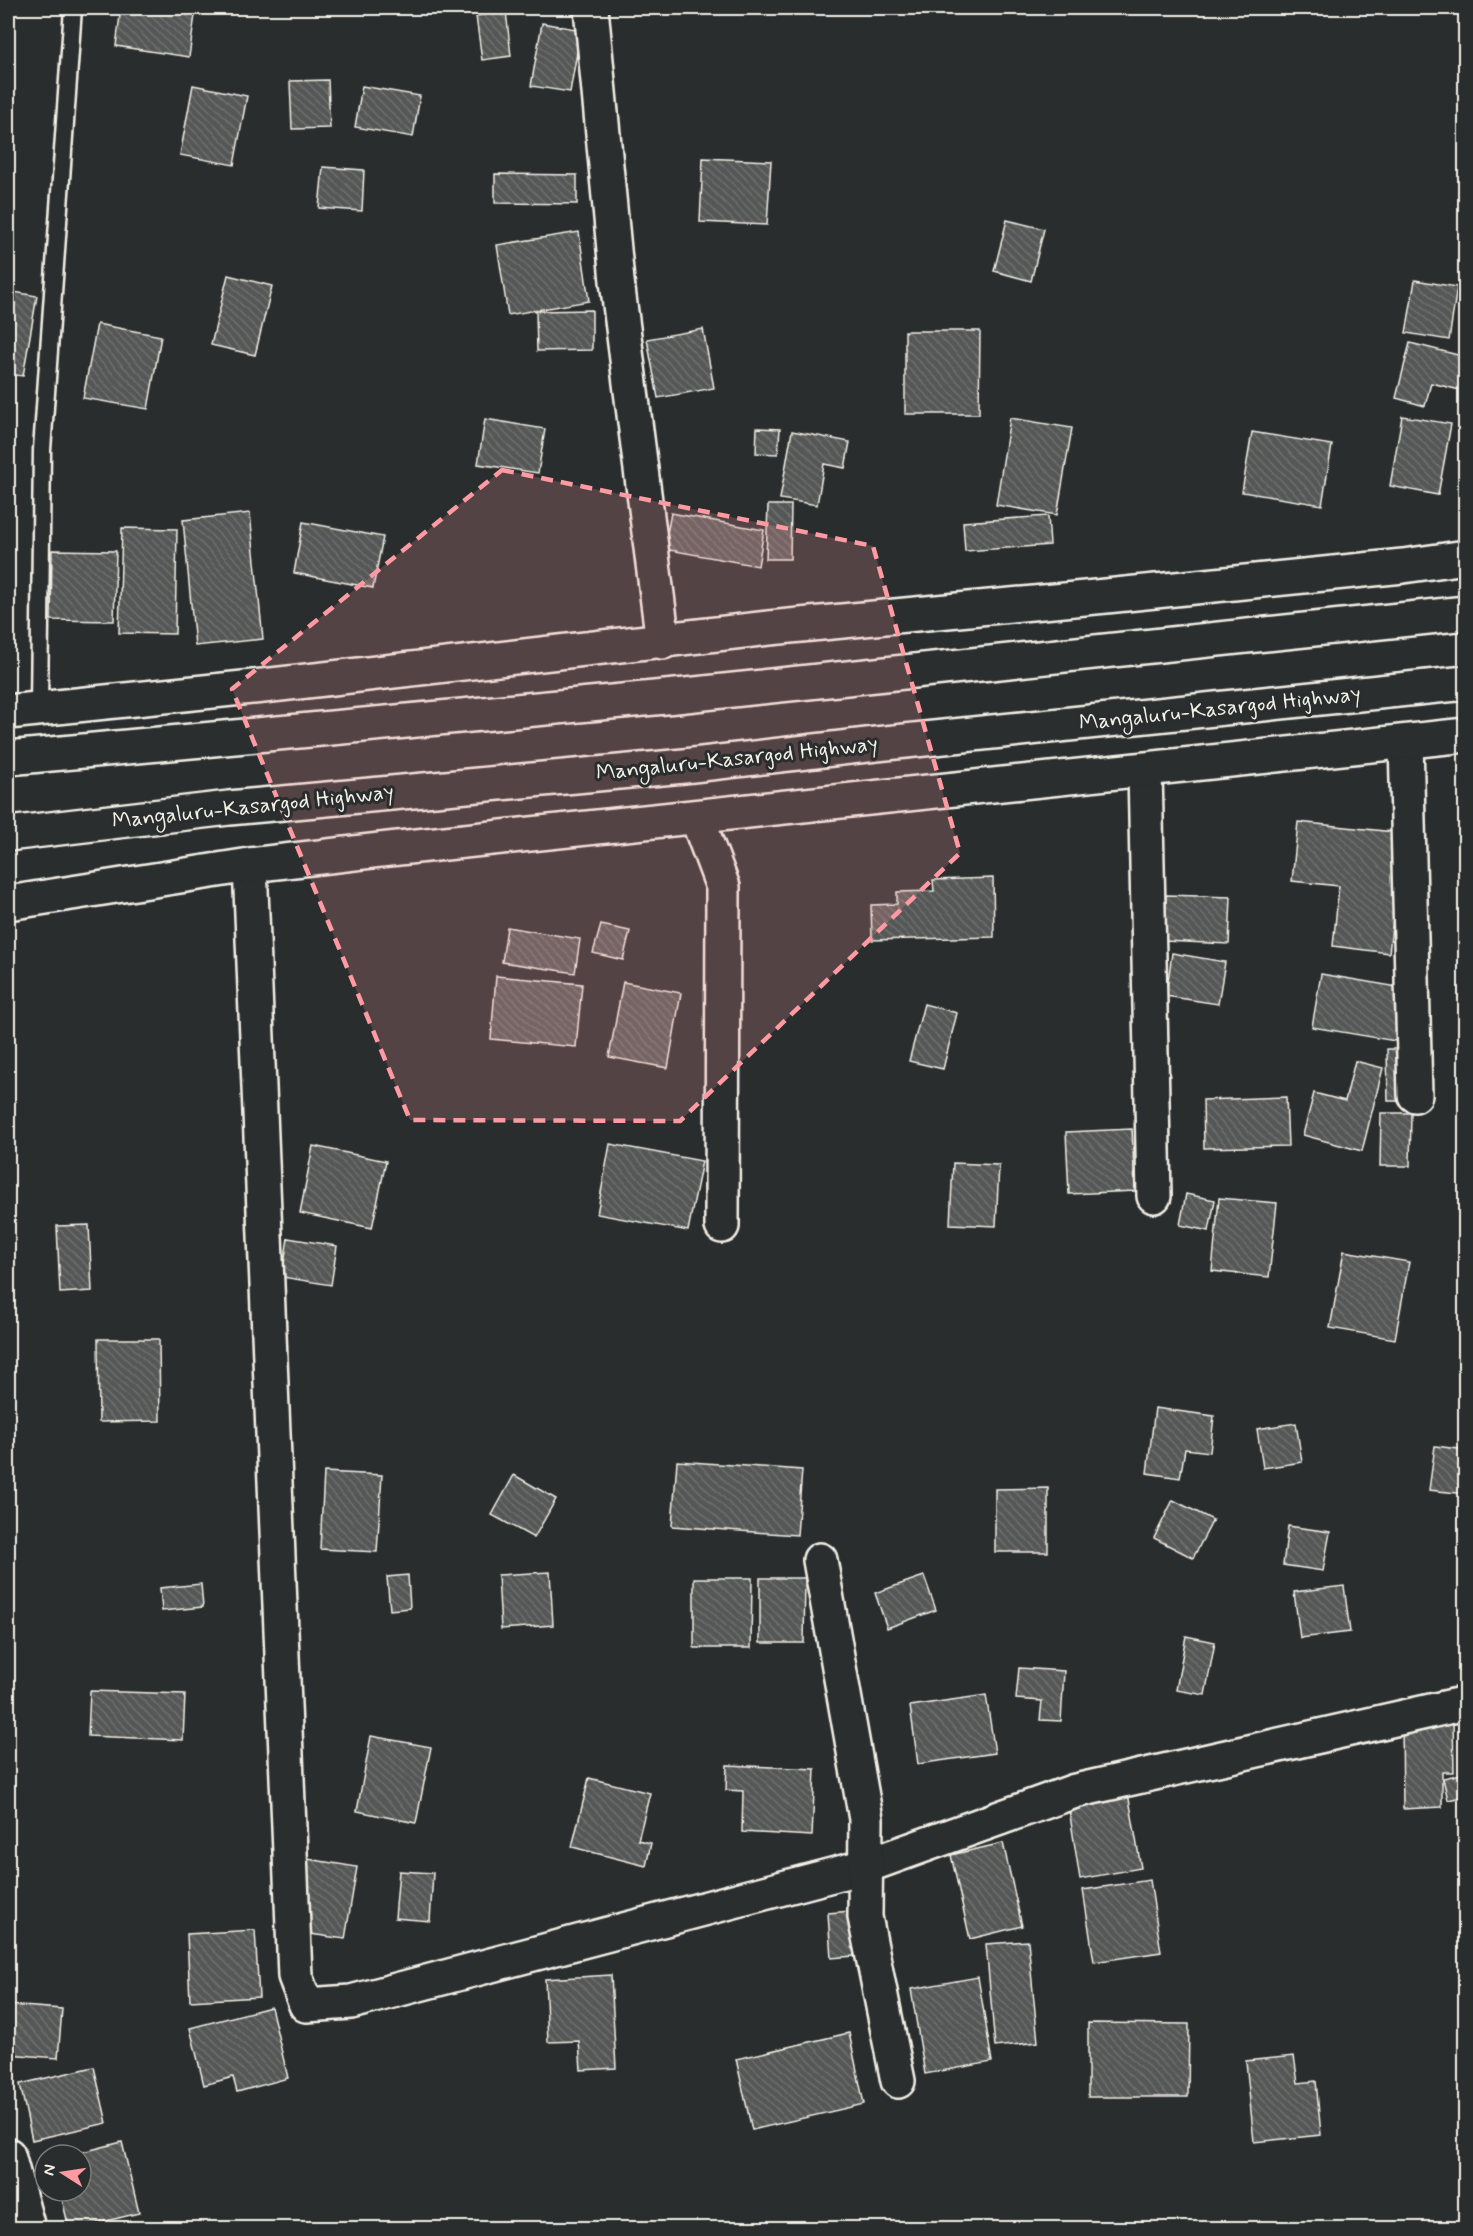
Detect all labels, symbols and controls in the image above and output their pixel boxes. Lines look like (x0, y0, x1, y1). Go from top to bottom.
street label: Mangaluru-Kasargod Highway (1078, 680, 1363, 741)
street label: Mangaluru-Kasargod Highway (595, 730, 880, 791)
street label: Mangaluru-Kasargod Highway (111, 778, 396, 839)
north arrow (33, 2143, 93, 2203)
text: N (38, 2163, 61, 2178)

